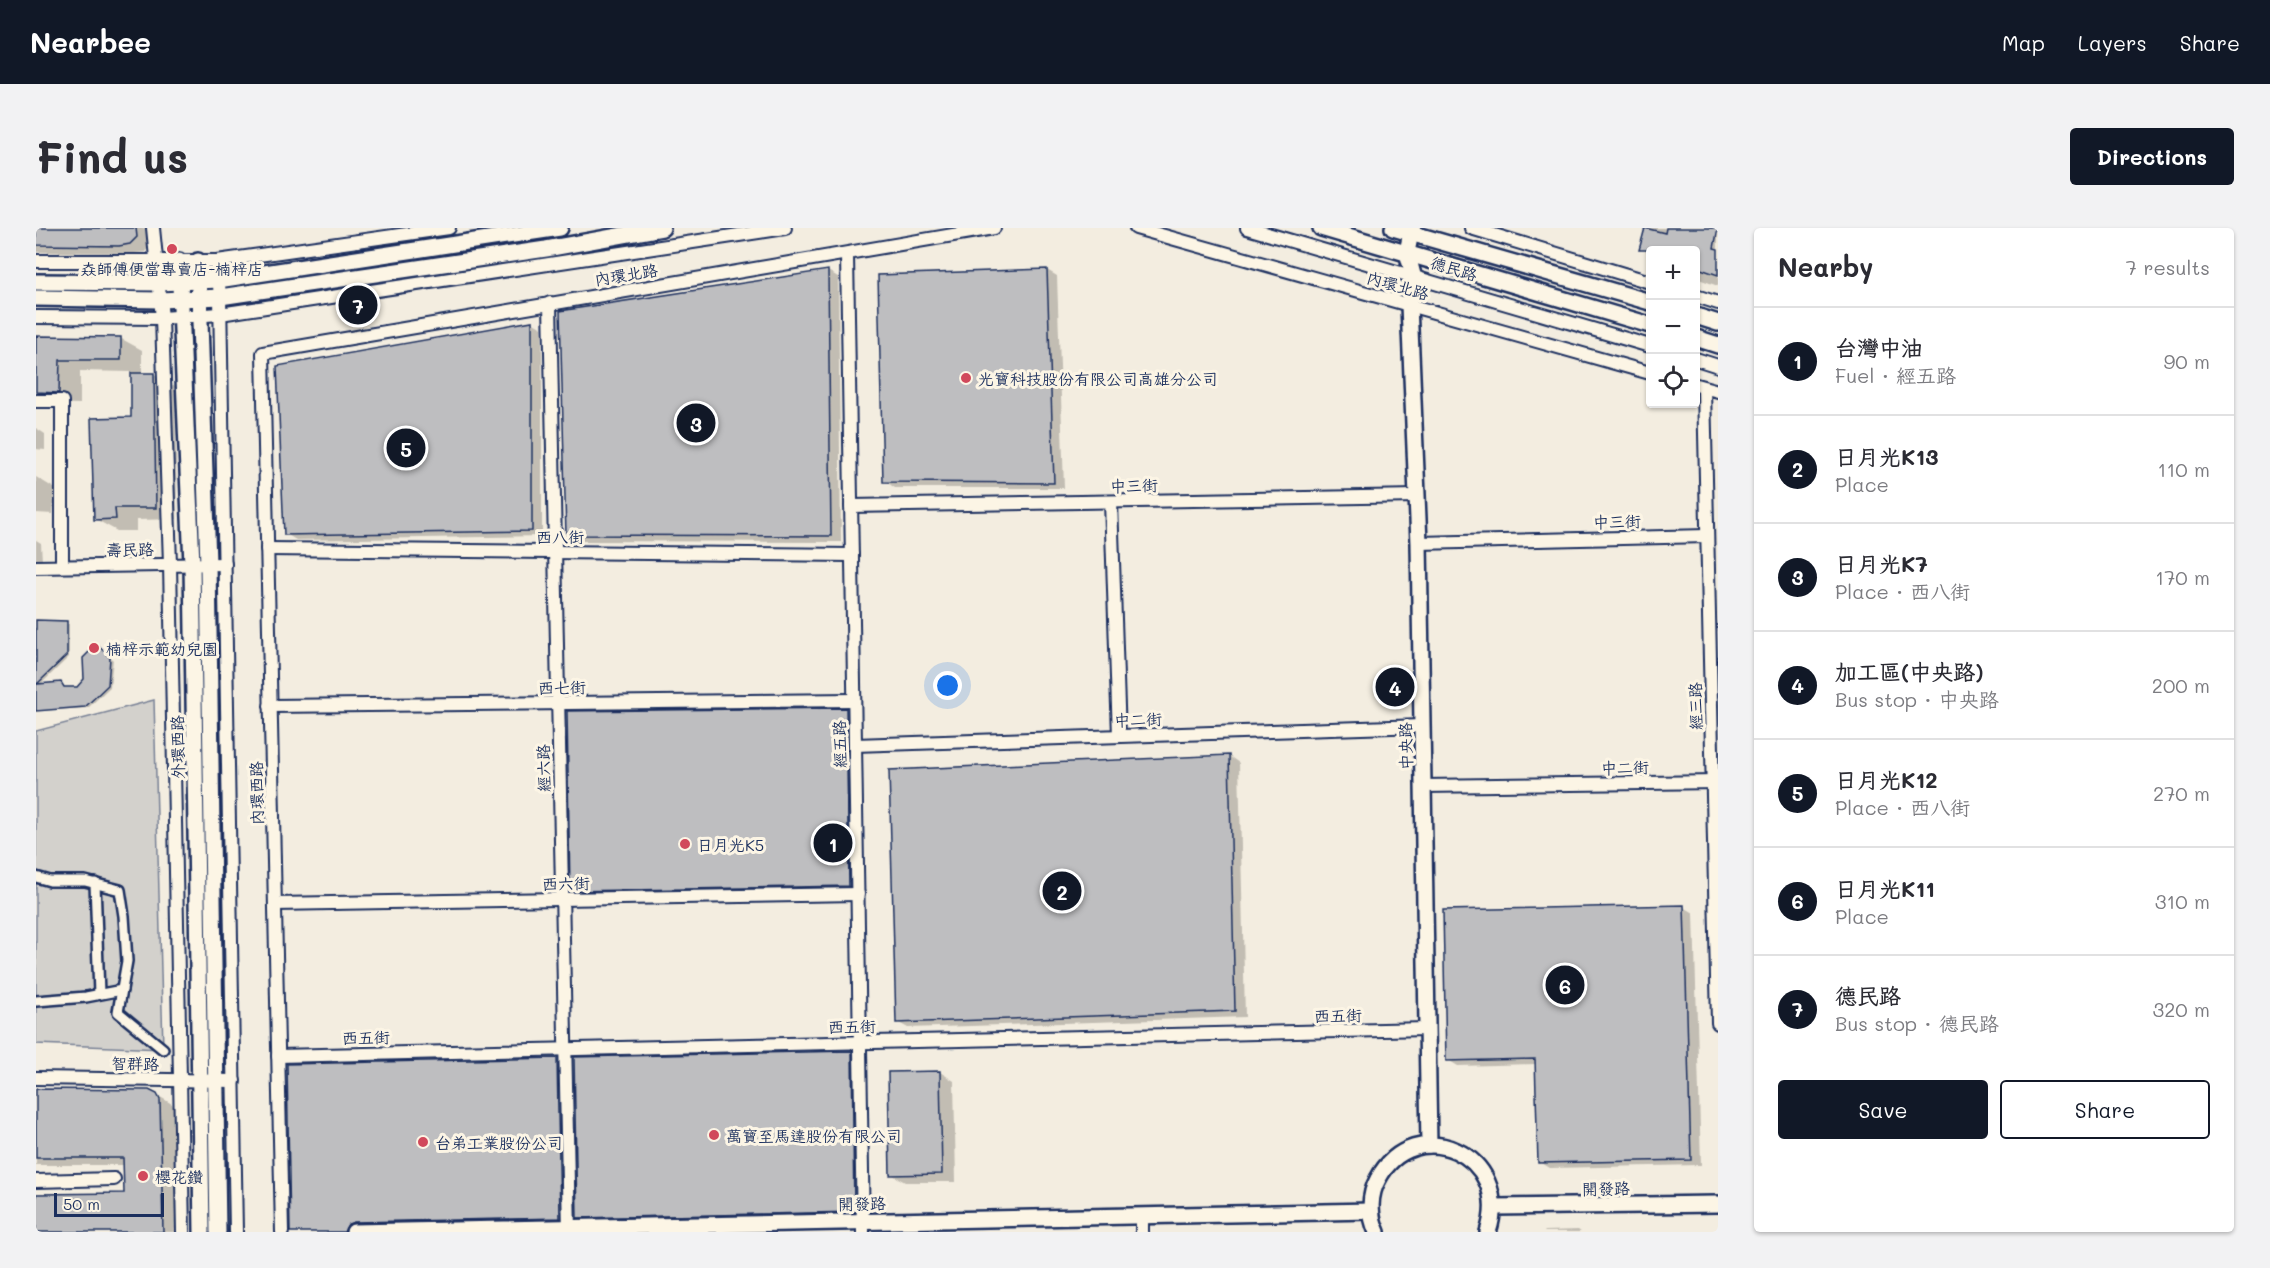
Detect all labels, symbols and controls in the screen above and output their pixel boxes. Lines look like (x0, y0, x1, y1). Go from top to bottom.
text: Nearbee (30, 24, 151, 60)
text: Map (2002, 29, 2045, 56)
text: Layers (2078, 29, 2147, 56)
text: Share (2180, 29, 2240, 56)
button: Directions (2070, 128, 2234, 185)
text: Find us (36, 129, 188, 184)
marker: 𡘙師傅便當專賣店-楠梓店 (165, 242, 179, 256)
map controls (1646, 246, 1700, 408)
button: + (1646, 246, 1700, 300)
text: Nearby (1778, 250, 1873, 284)
street label: 德民路 (1428, 251, 1480, 285)
text: 7 results (2126, 254, 2210, 280)
place label: 𡘙師傅便當專賣店-楠梓店 (81, 258, 263, 279)
street label: 內環北路 (593, 259, 659, 289)
street label: 內環北路 (1364, 266, 1432, 304)
pin: 7 (338, 282, 378, 328)
button: − (1646, 300, 1700, 354)
text: 台灣中油 (1835, 333, 1923, 362)
text: 1 (1793, 348, 1802, 374)
text: 90 m (2164, 348, 2210, 374)
button: locate (1646, 354, 1700, 408)
text: Fuel · 經五路 (1835, 362, 1956, 388)
place label: 光寶科技股份有限公司高雄分公司 (978, 368, 1218, 389)
marker: 光寶科技股份有限公司高雄分公司 (959, 371, 973, 385)
pin: 3 (676, 400, 716, 446)
pin: 5 (386, 426, 425, 470)
text: 日月光K13 (1835, 442, 1938, 471)
text: 2 (1792, 456, 1803, 482)
text: 110 m (2157, 456, 2210, 482)
text: Place (1835, 471, 1889, 497)
street label: 中三街 (1110, 474, 1158, 496)
street label: 中三街 (1593, 510, 1641, 532)
street label: 西八街 (536, 526, 584, 547)
street label: 壽民路 (106, 538, 154, 560)
text: 日月光K7 (1835, 549, 1928, 578)
text: 3 (1792, 564, 1804, 590)
text: 170 m (2155, 564, 2210, 590)
text: Place · 西八街 (1835, 578, 1970, 604)
place label: 楠梓示範幼兒園 (106, 638, 218, 659)
marker: 楠梓示範幼兒園 (87, 641, 101, 655)
text: 加工區(中央路) (1835, 657, 1984, 686)
pin: 4 (1376, 664, 1414, 710)
your location (933, 671, 962, 700)
text: 4 (1791, 672, 1804, 698)
text: 200 m (2152, 672, 2210, 698)
street label: 西七街 (538, 676, 586, 698)
street label: 經三路 (1684, 682, 1706, 730)
text: Bus stop · 中央路 (1835, 686, 1999, 712)
street label: 中二街 (1114, 708, 1162, 730)
street label: 外環西路 (166, 715, 188, 779)
street label: 經五路 (828, 720, 850, 768)
street label: 中央路 (1394, 722, 1416, 770)
street label: 經六路 (532, 744, 554, 792)
street label: 中二街 (1601, 756, 1649, 778)
street label: 內環西路 (245, 761, 267, 825)
text: 日月光K12 (1835, 765, 1938, 794)
text: 5 (1792, 780, 1803, 806)
text: 270 m (2153, 780, 2210, 806)
text: Place · 西八街 (1835, 794, 1970, 820)
pin: 1 (814, 820, 852, 866)
place label: 日月光K5 (697, 834, 764, 855)
marker: 日月光K5 (678, 837, 692, 851)
pin: 2 (1042, 868, 1082, 914)
street label: 西六街 (542, 872, 590, 894)
text: 日月光K11 (1835, 874, 1935, 903)
text: 6 (1791, 888, 1804, 914)
text: 310 m (2155, 888, 2210, 914)
text: Place (1835, 903, 1889, 929)
pin: 6 (1546, 962, 1585, 1008)
text: 德民路 (1835, 981, 1901, 1010)
text: 7 (1792, 996, 1803, 1022)
text: 320 m (2152, 996, 2210, 1022)
street label: 西五街 (1314, 1004, 1362, 1026)
text: Bus stop · 德民路 (1835, 1010, 1999, 1036)
street label: 西五街 (828, 1015, 876, 1037)
street label: 西五街 (342, 1026, 390, 1048)
street label: 智群路 (111, 1052, 159, 1074)
button: Save (1778, 1080, 1988, 1139)
button: Share (2000, 1080, 2210, 1139)
place label: 萬寶至馬達股份有限公司 (726, 1125, 902, 1146)
marker: 萬寶至馬達股份有限公司 (707, 1128, 721, 1142)
place label: 台弟工業股份公司 (435, 1132, 563, 1153)
marker: 台弟工業股份公司 (416, 1135, 430, 1149)
place label: 櫻花鑽 (155, 1166, 203, 1187)
marker: 櫻花鑽 (136, 1169, 150, 1183)
street label: 開發路 (1582, 1177, 1630, 1199)
scale bar (54, 1190, 164, 1218)
street label: 開發路 (838, 1192, 886, 1214)
text: 50 m (63, 1193, 100, 1214)

